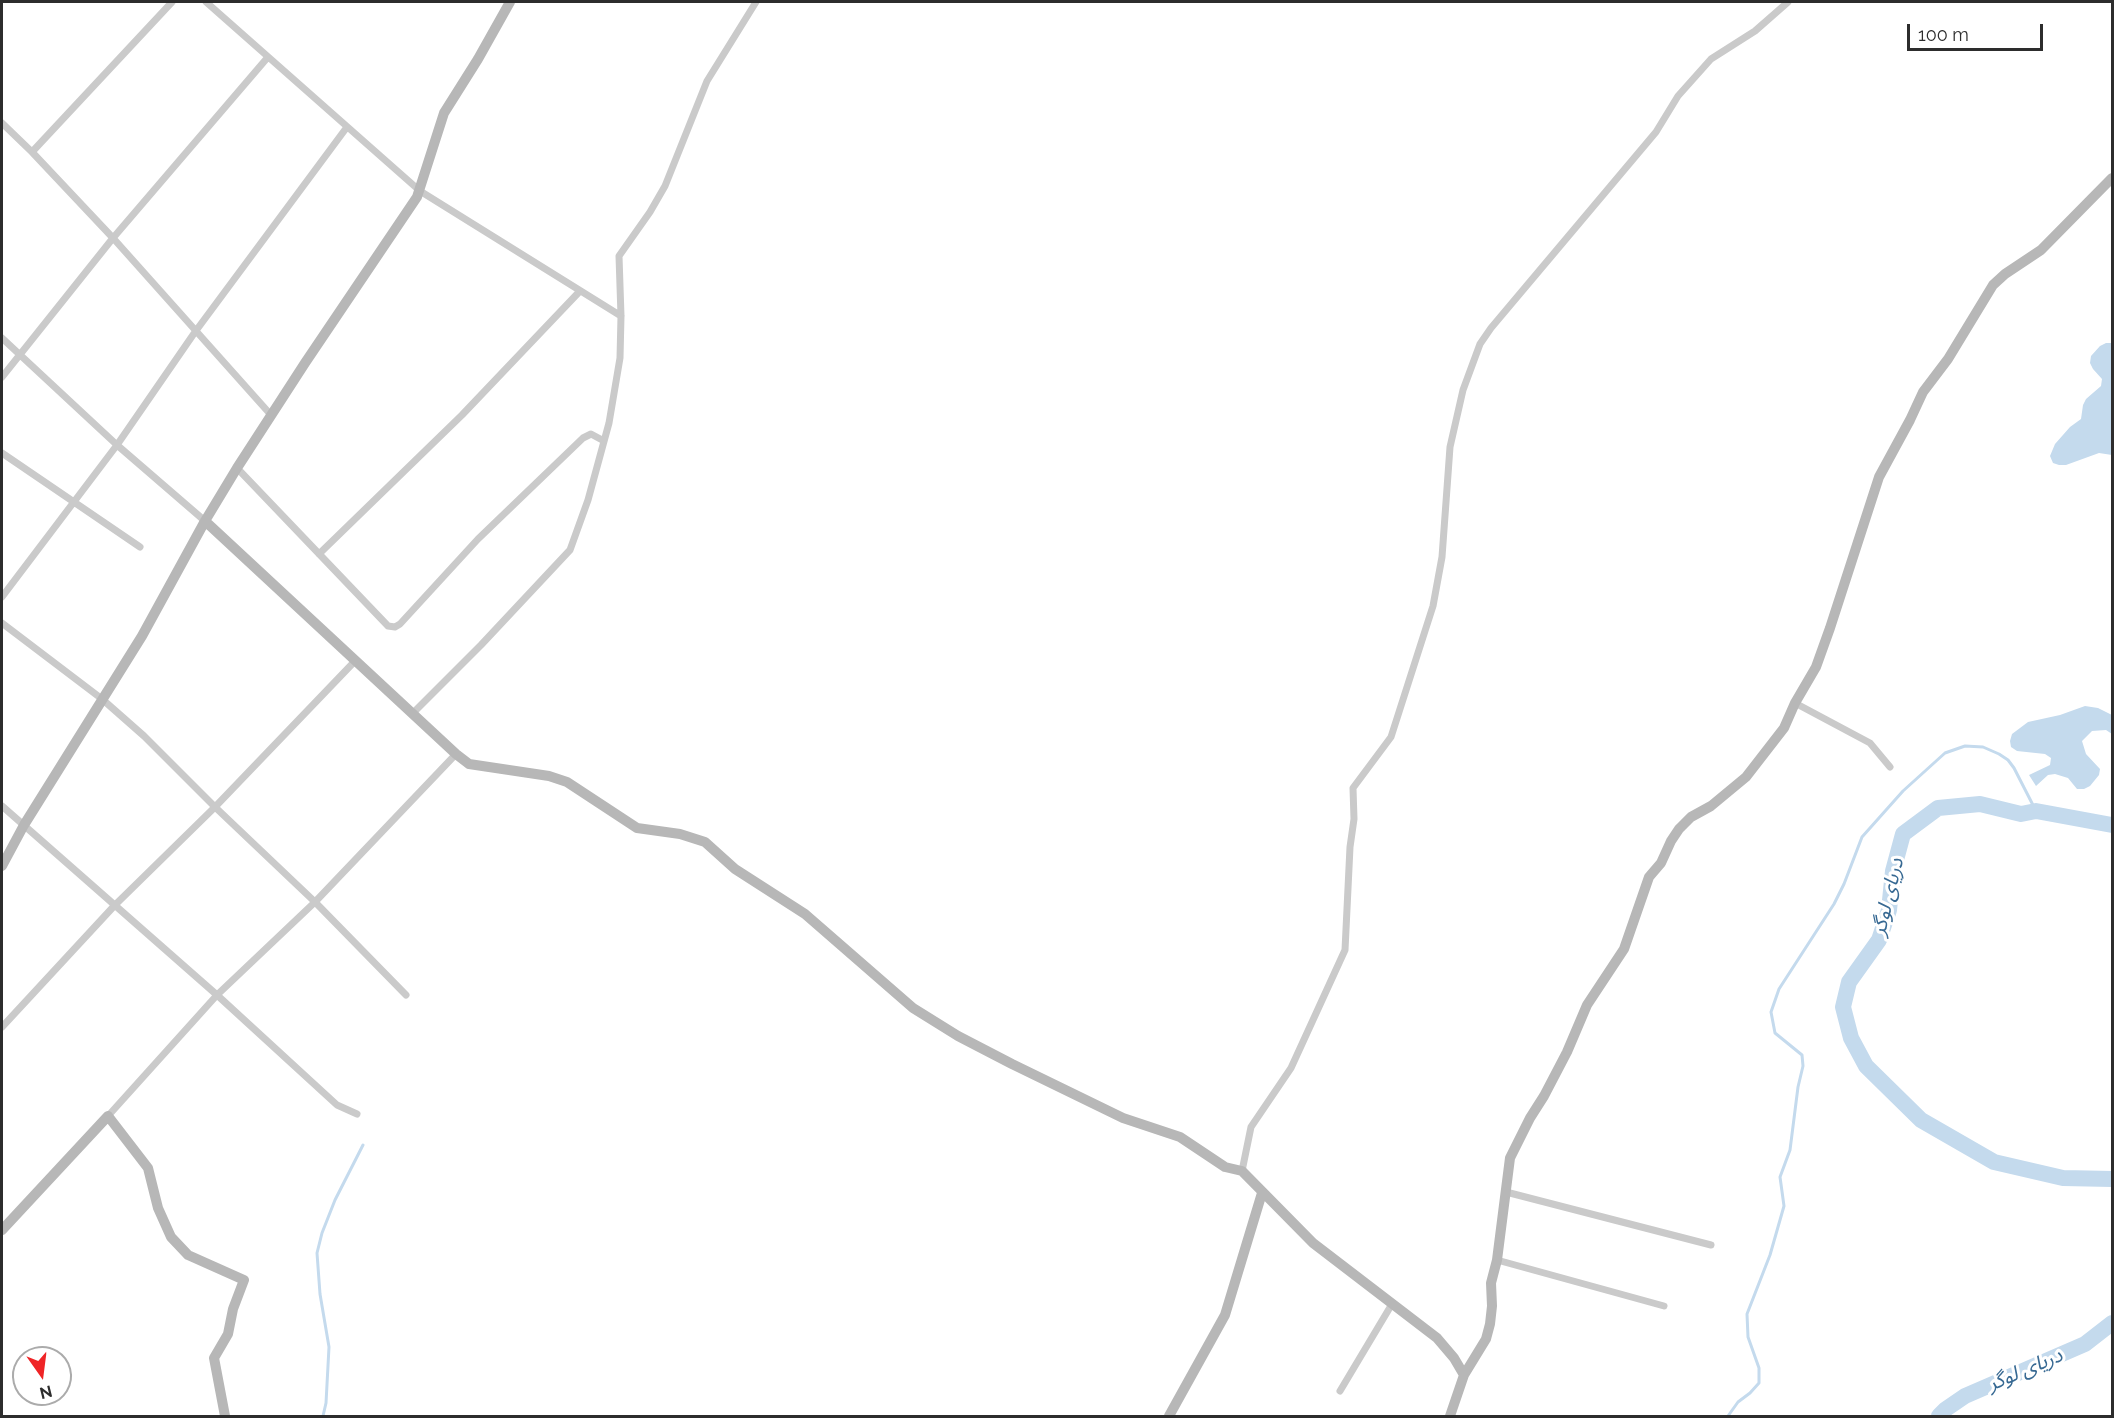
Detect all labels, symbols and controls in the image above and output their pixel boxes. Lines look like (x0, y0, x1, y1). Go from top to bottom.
scale bar (1910, 12, 2046, 50)
text: 100 m (1918, 24, 1969, 45)
water label: دریای لوگر (1867, 856, 1909, 938)
water label: دریای لوگر (1984, 1344, 2066, 1396)
north arrow (12, 1346, 72, 1406)
text: N (38, 1381, 54, 1403)

